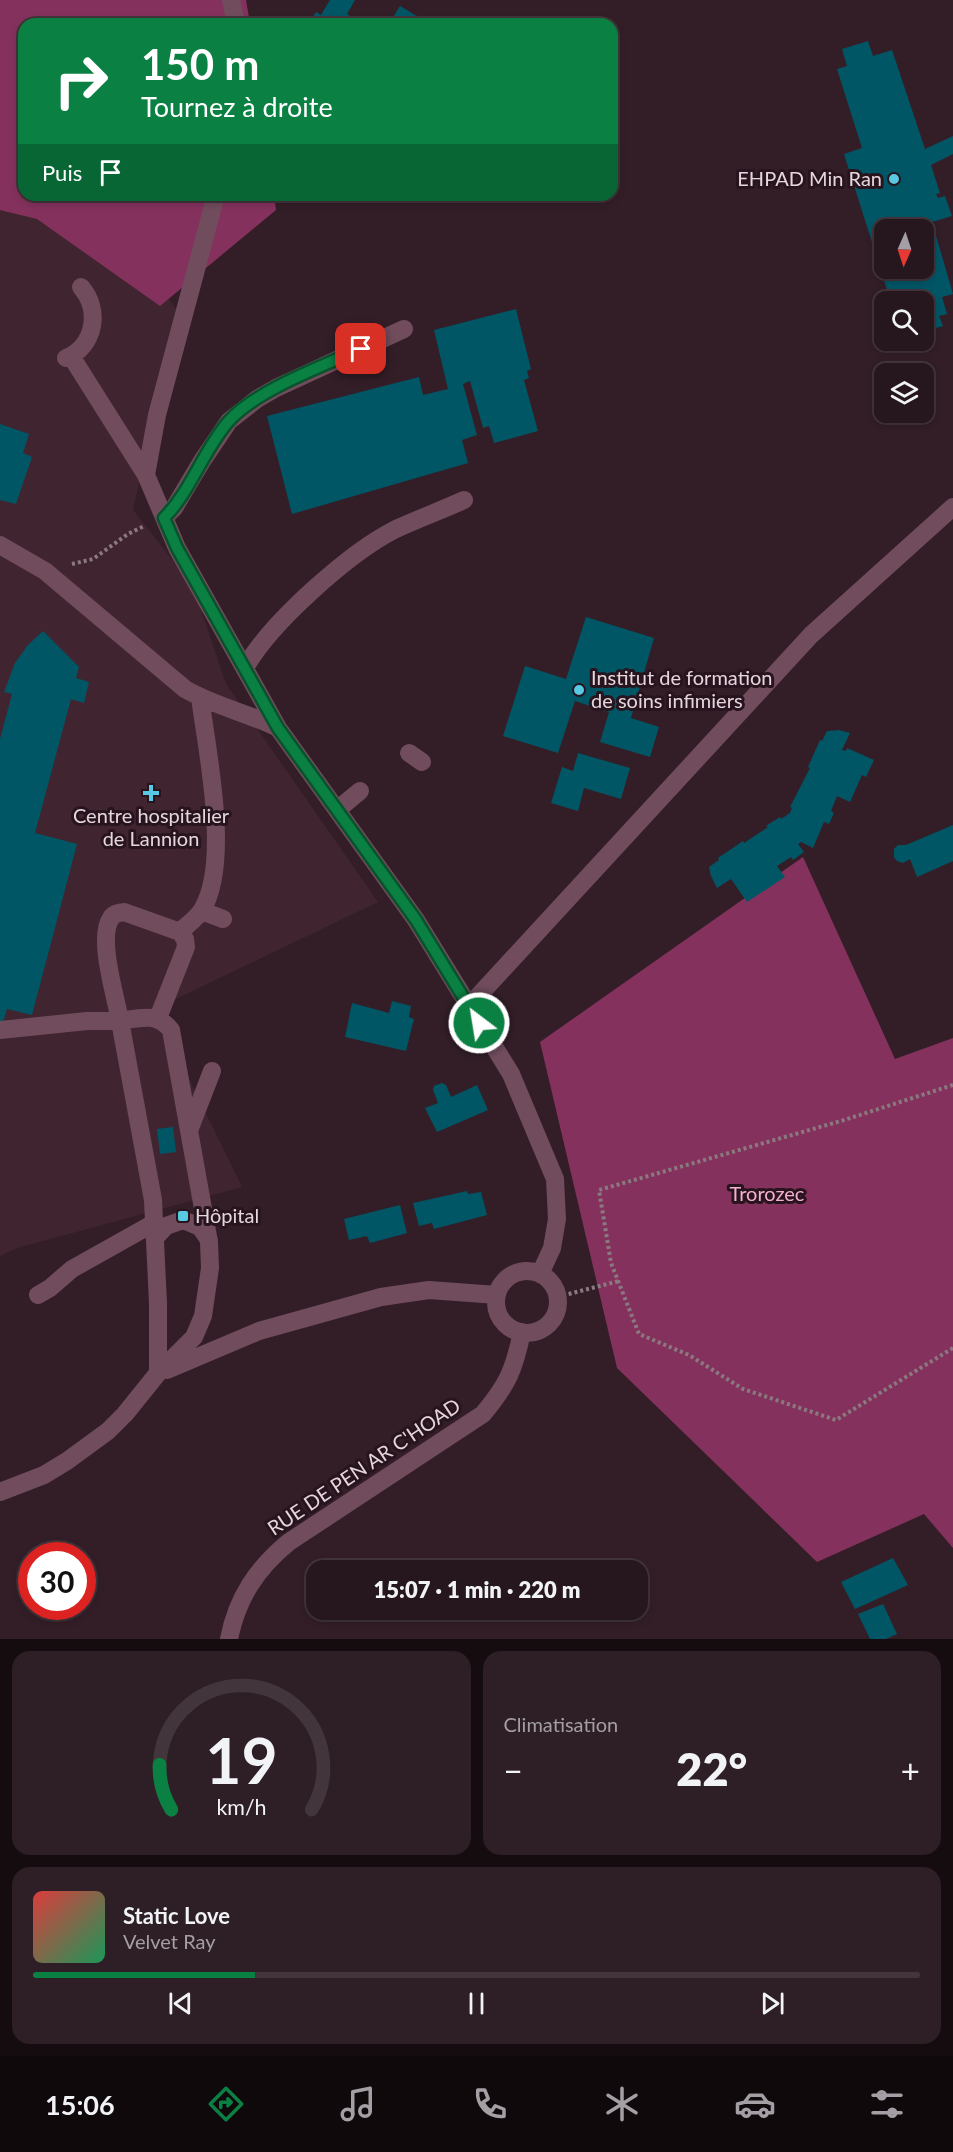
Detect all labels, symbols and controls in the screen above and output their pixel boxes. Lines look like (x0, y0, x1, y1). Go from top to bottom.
text: 150 m (141, 39, 259, 89)
icon: right (42, 42, 120, 120)
text: Tournez à droite (141, 90, 333, 123)
icon: arrive (94, 156, 127, 189)
text: Puis (42, 159, 82, 186)
place label: EHPAD Min Ran (737, 166, 882, 190)
marker: EHPAD Min Ran (887, 172, 901, 186)
north arrow (874, 219, 934, 279)
map controls (874, 219, 934, 423)
button: search (874, 291, 934, 351)
pin (335, 323, 386, 374)
icon: arrive (344, 332, 377, 365)
button: layers (874, 363, 934, 423)
place label: Institut de formation de soins infimiers (591, 665, 772, 712)
marker: Institut de formation de soins infimiers (572, 683, 586, 697)
marker: Centre hospitalier de Lannion (142, 784, 160, 802)
place label: Centre hospitalier de Lannion (73, 803, 230, 850)
position arrow (447, 991, 511, 1055)
park label: Trorozec (730, 1181, 805, 1205)
place label: Hôpital (195, 1203, 259, 1227)
marker: Hôpital (176, 1209, 190, 1223)
street label: RUE DE PEN AR C'HOAD (263, 1393, 464, 1540)
speed limit sign: 30 (18, 1542, 96, 1620)
text: 15:07 · 1 min · 220 m (374, 1576, 580, 1603)
text: Climatisation (504, 1712, 618, 1736)
text: 19 (205, 1722, 277, 1797)
text: 22° (676, 1742, 747, 1796)
text: − (504, 1750, 523, 1790)
text: + (901, 1750, 920, 1790)
text: km/h (216, 1794, 266, 1820)
text: Static Love (123, 1902, 230, 1929)
text: Velvet Ray (123, 1929, 216, 1953)
icon: previous (164, 1987, 197, 2020)
icon: pause (460, 1987, 493, 2020)
icon: next (756, 1987, 789, 2020)
icon: directions (205, 2083, 247, 2125)
icon: music (337, 2083, 379, 2125)
icon: phone (469, 2083, 511, 2125)
icon: climate (601, 2083, 643, 2125)
icon: car (734, 2083, 776, 2125)
icon: filters (866, 2083, 908, 2125)
text: 15:06 (45, 2088, 115, 2121)

